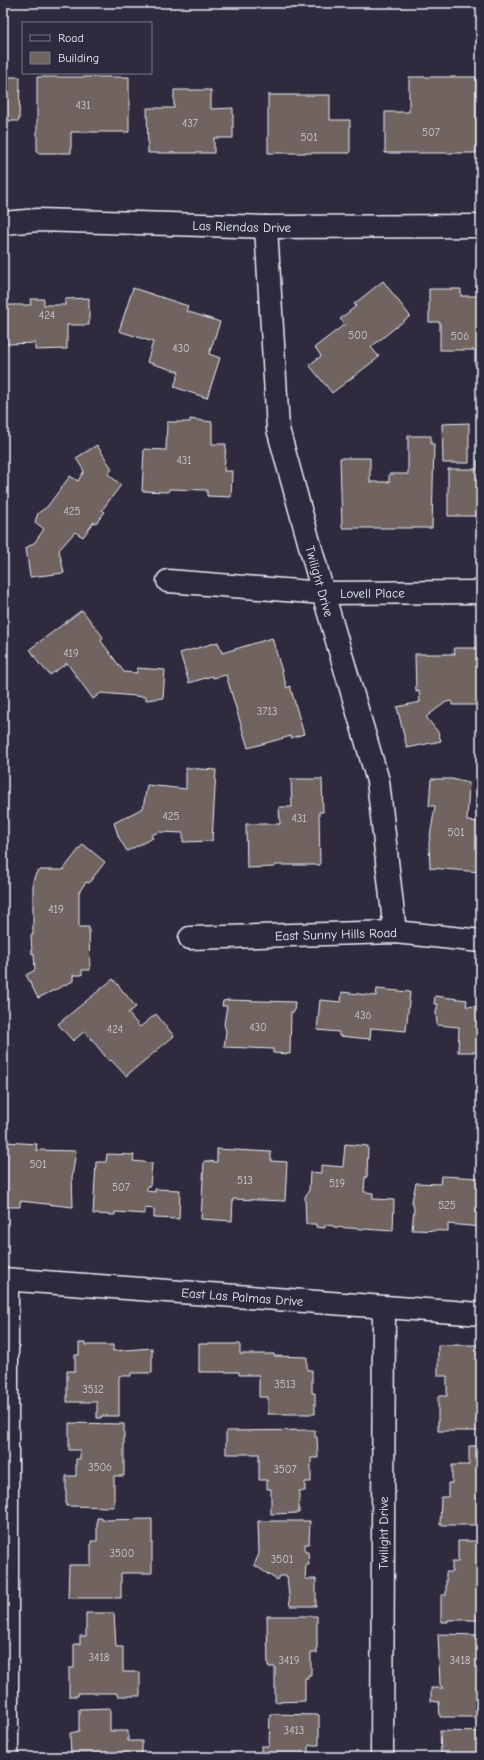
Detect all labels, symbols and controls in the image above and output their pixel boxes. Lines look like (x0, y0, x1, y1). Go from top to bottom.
legend (22, 22, 152, 74)
text: Road (58, 31, 84, 45)
text: Building (58, 51, 99, 65)
house number: 431 (75, 99, 91, 112)
house number: 437 (182, 117, 198, 130)
house number: 507 (422, 126, 440, 139)
house number: 501 (300, 131, 318, 144)
street label: Las Riendas Drive (192, 217, 292, 235)
house number: 424 (39, 309, 55, 322)
house number: 500 (348, 329, 368, 342)
house number: 506 (451, 330, 469, 343)
house number: 430 (172, 342, 190, 355)
house number: 431 (176, 454, 192, 467)
house number: 425 (63, 505, 81, 518)
street label: Twilight Drive (303, 544, 337, 619)
street label: Lovell Place (340, 585, 405, 600)
house number: 419 (63, 647, 79, 660)
house number: 3713 (257, 705, 277, 718)
house number: 425 (162, 810, 180, 823)
house number: 431 (291, 812, 307, 825)
house number: 501 (447, 826, 465, 839)
house number: 419 (48, 903, 64, 916)
street label: East Sunny Hills Road (275, 924, 397, 943)
house number: 436 (355, 1009, 371, 1022)
house number: 430 (249, 1021, 267, 1034)
house number: 424 (107, 1023, 123, 1036)
house number: 501 (29, 1158, 47, 1171)
house number: 513 (237, 1174, 253, 1187)
house number: 519 (329, 1177, 345, 1190)
house number: 507 (112, 1181, 130, 1194)
house number: 525 (438, 1199, 456, 1212)
street label: East Las Palmas Drive (181, 1285, 304, 1309)
house number: 3513 (274, 1378, 296, 1391)
house number: 3512 (82, 1383, 104, 1396)
house number: 3506 (88, 1461, 112, 1474)
house number: 3507 (273, 1463, 297, 1476)
street label: Twilight Drive (375, 1496, 391, 1570)
house number: 3500 (110, 1547, 134, 1560)
house number: 3501 (271, 1553, 293, 1566)
house number: 3418 (89, 1651, 110, 1664)
house number: 3419 (278, 1654, 300, 1667)
house number: 3418 (450, 1654, 471, 1667)
house number: 3413 (284, 1724, 304, 1737)

